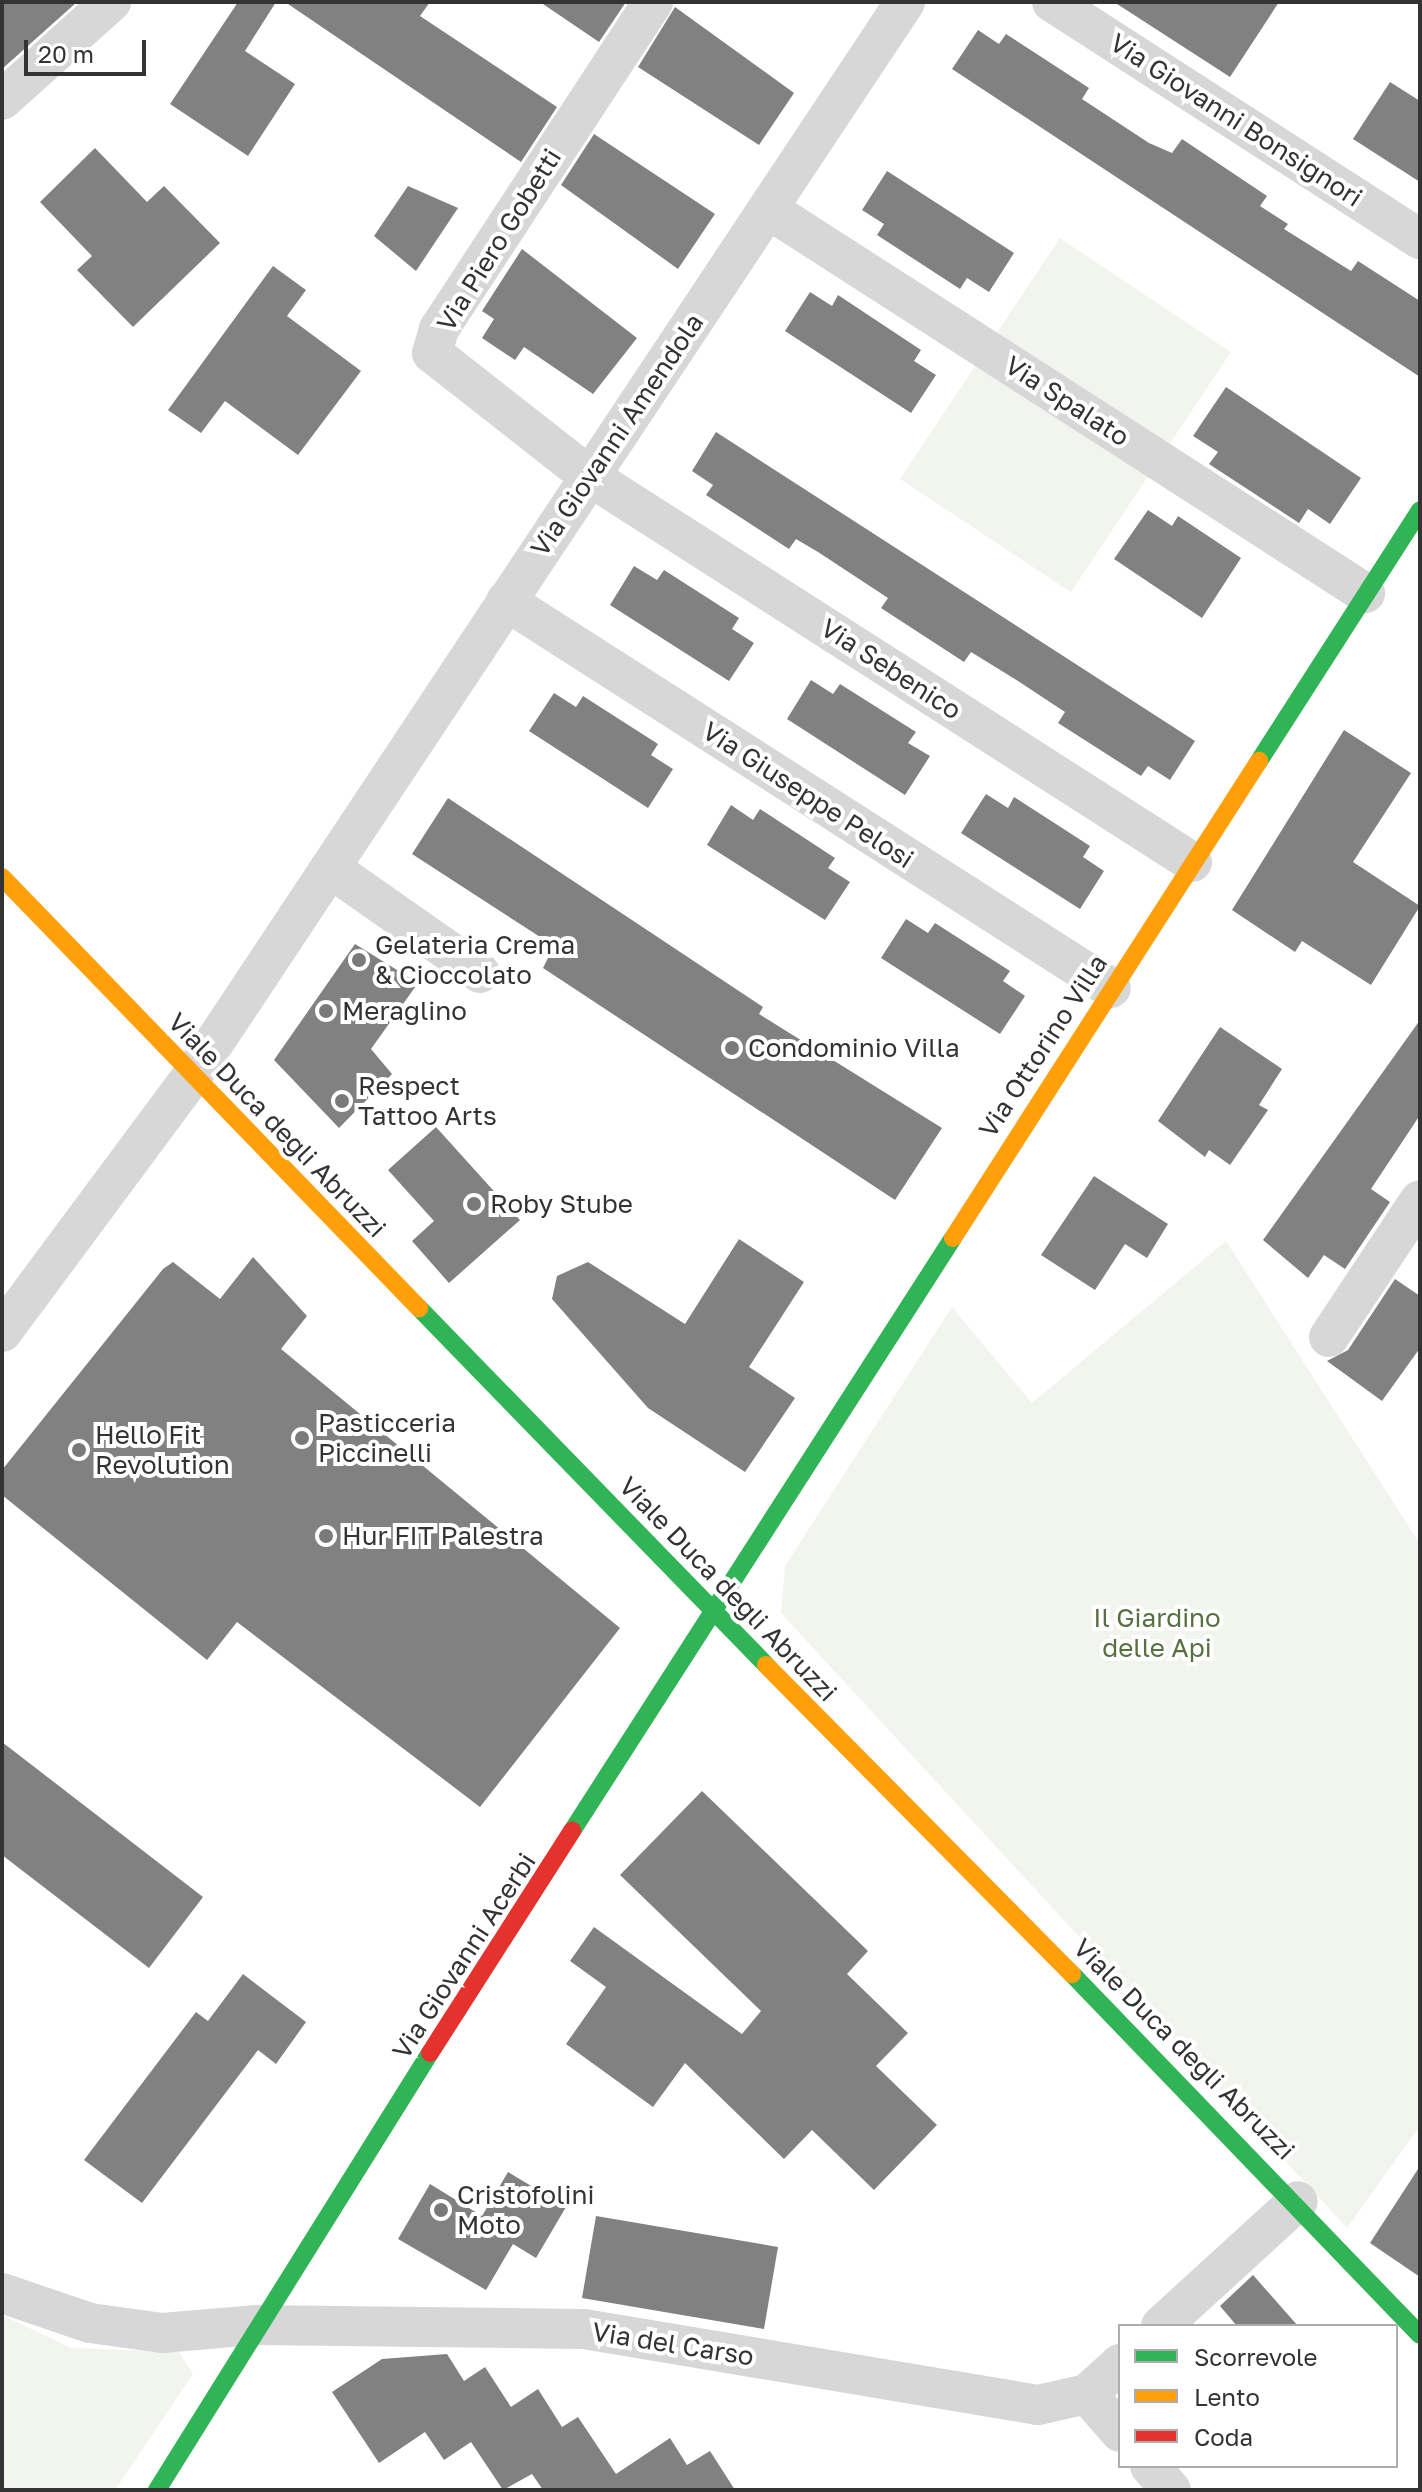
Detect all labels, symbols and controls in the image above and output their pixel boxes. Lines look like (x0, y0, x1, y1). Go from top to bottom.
scale bar (28, 24, 150, 74)
street label: Via Giovanni Bonsignori (1104, 27, 1368, 213)
text: 20 m (38, 39, 94, 68)
street label: Via Piero Gobetti (430, 143, 568, 337)
street label: Via Giovanni Amendola (524, 308, 710, 562)
street label: Via Spalato (999, 349, 1135, 453)
street label: Via Sebenico (815, 612, 967, 726)
street label: Via Giuseppe Pelosi (697, 715, 919, 875)
place label: Gelateria Crema & Cioccolato (375, 929, 575, 990)
street label: Via Ottorino Villa (972, 949, 1114, 1143)
marker: Gelateria Crema & Cioccolato (350, 951, 368, 969)
place label: Meraglino (342, 995, 467, 1027)
marker: Meraglino (317, 1002, 335, 1020)
street label: Viale Duca degli Abruzzi (162, 1006, 392, 1244)
place label: Condominio Villa (748, 1032, 960, 1064)
marker: Condominio Villa (723, 1039, 741, 1057)
place label: Respect Tattoo Arts (358, 1070, 497, 1132)
marker: Respect Tattoo Arts (333, 1092, 351, 1110)
place label: Roby Stube (490, 1188, 633, 1220)
marker: Roby Stube (465, 1195, 483, 1213)
place label: Pasticceria Piccinelli (318, 1407, 456, 1468)
place label: Hello Fit Revolution (95, 1419, 230, 1480)
marker: Pasticceria Piccinelli (293, 1429, 311, 1447)
marker: Hello Fit Revolution (70, 1441, 88, 1459)
street label: Viale Duca degli Abruzzi (613, 1470, 843, 1708)
place label: Hur FIT Palestra (342, 1520, 544, 1552)
marker: Hur FIT Palestra (317, 1527, 335, 1545)
park label: Il Giardino delle Api (1093, 1602, 1221, 1664)
street label: Via Giovanni Acerbi (386, 1847, 542, 2065)
street label: Viale Duca degli Abruzzi (1067, 1932, 1301, 2166)
place label: Cristofolini Moto (457, 2179, 594, 2240)
marker: Cristofolini Moto (432, 2201, 450, 2219)
street label: Via del Carso (590, 2316, 756, 2372)
legend (1118, 2324, 1398, 2468)
text: Scorrevole (1194, 2342, 1317, 2371)
text: Lento (1194, 2382, 1260, 2411)
text: Coda (1194, 2422, 1253, 2451)

